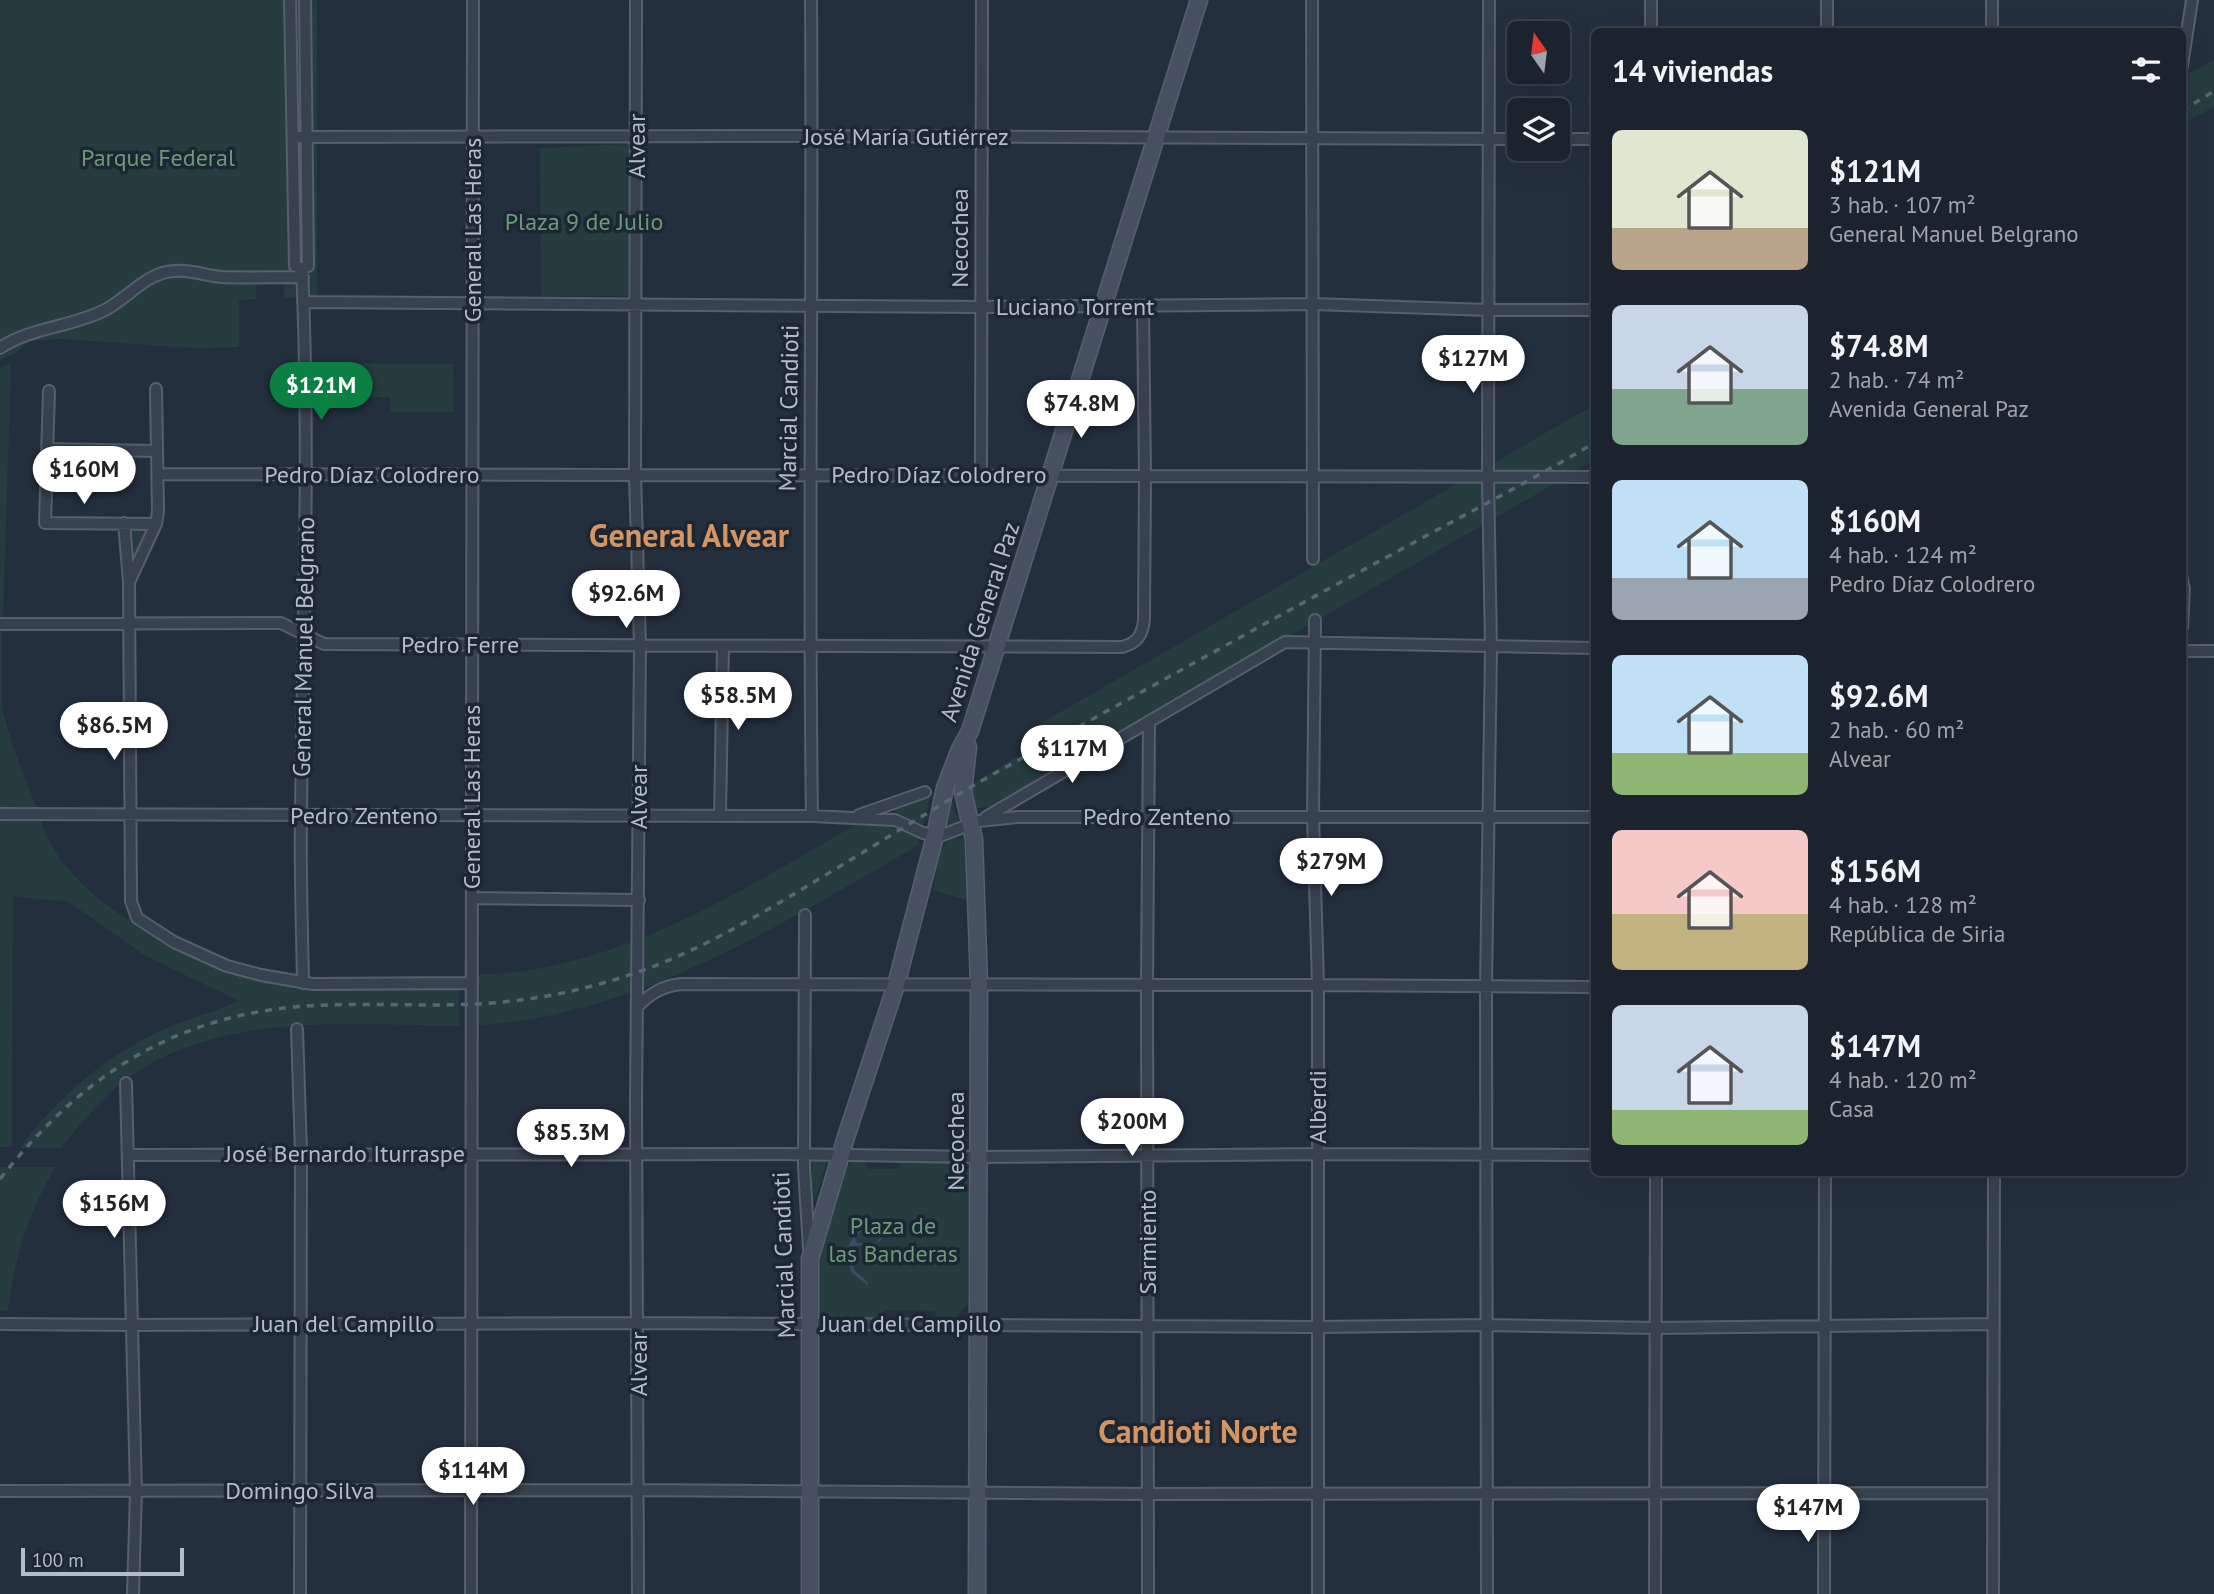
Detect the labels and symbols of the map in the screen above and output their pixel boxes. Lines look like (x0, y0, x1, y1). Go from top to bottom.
north arrow (1507, 21, 1570, 84)
street label: Alvear (621, 114, 652, 178)
street label: José María Gutiérrez (802, 121, 1009, 152)
street label: General Las Heras (457, 138, 488, 322)
park label: Parque Federal (81, 142, 235, 173)
street label: Necochea (944, 188, 975, 288)
park label: Plaza 9 de Julio (505, 206, 663, 237)
street label: Luciano Torrent (996, 291, 1154, 322)
street label: Marcial Candioti (772, 324, 805, 492)
pin: $127M (1424, 336, 1522, 395)
pin: $121M (272, 362, 370, 422)
pin: $74.8M (1024, 380, 1138, 440)
pin: $160M (35, 447, 133, 506)
street label: Pedro Díaz Colodrero (264, 459, 480, 490)
street label: Pedro Díaz Colodrero (831, 459, 1047, 490)
district label: General Alvear (589, 514, 790, 556)
street label: General Manuel Belgrano (286, 517, 321, 777)
street label: Avenida General Paz (933, 518, 1026, 726)
pin: $92.6M (569, 570, 683, 630)
street label: Pedro Ferre (401, 629, 519, 660)
pin: $58.5M (681, 672, 795, 732)
pin: $86.5M (57, 702, 171, 762)
street label: General Las Heras (456, 705, 487, 889)
pin: $117M (1023, 726, 1121, 785)
street label: Alvear (623, 765, 654, 829)
street label: Pedro Zenteno (290, 800, 438, 831)
street label: Pedro Zenteno (1083, 801, 1231, 832)
pin: $279M (1282, 838, 1380, 898)
street label: Alberdi (1302, 1070, 1333, 1144)
street label: Necochea (940, 1091, 971, 1191)
pin: $200M (1083, 1098, 1181, 1158)
pin: $85.3M (514, 1110, 628, 1169)
street label: José Bernardo Iturraspe (224, 1138, 465, 1169)
street label: Marcial Candioti (765, 1171, 802, 1339)
pin: $156M (65, 1180, 163, 1240)
street label: Sarmiento (1132, 1190, 1163, 1294)
park label: Plaza de las Banderas (828, 1210, 958, 1269)
street label: Juan del Campillo (253, 1308, 434, 1339)
street label: Juan del Campillo (820, 1308, 1001, 1339)
street label: Alvear (623, 1332, 654, 1396)
district label: Candioti Norte (1098, 1410, 1298, 1452)
pin: $114M (424, 1448, 522, 1507)
street label: Domingo Silva (225, 1475, 375, 1506)
pin: $147M (1759, 1484, 1857, 1544)
scale bar (21, 1545, 184, 1577)

